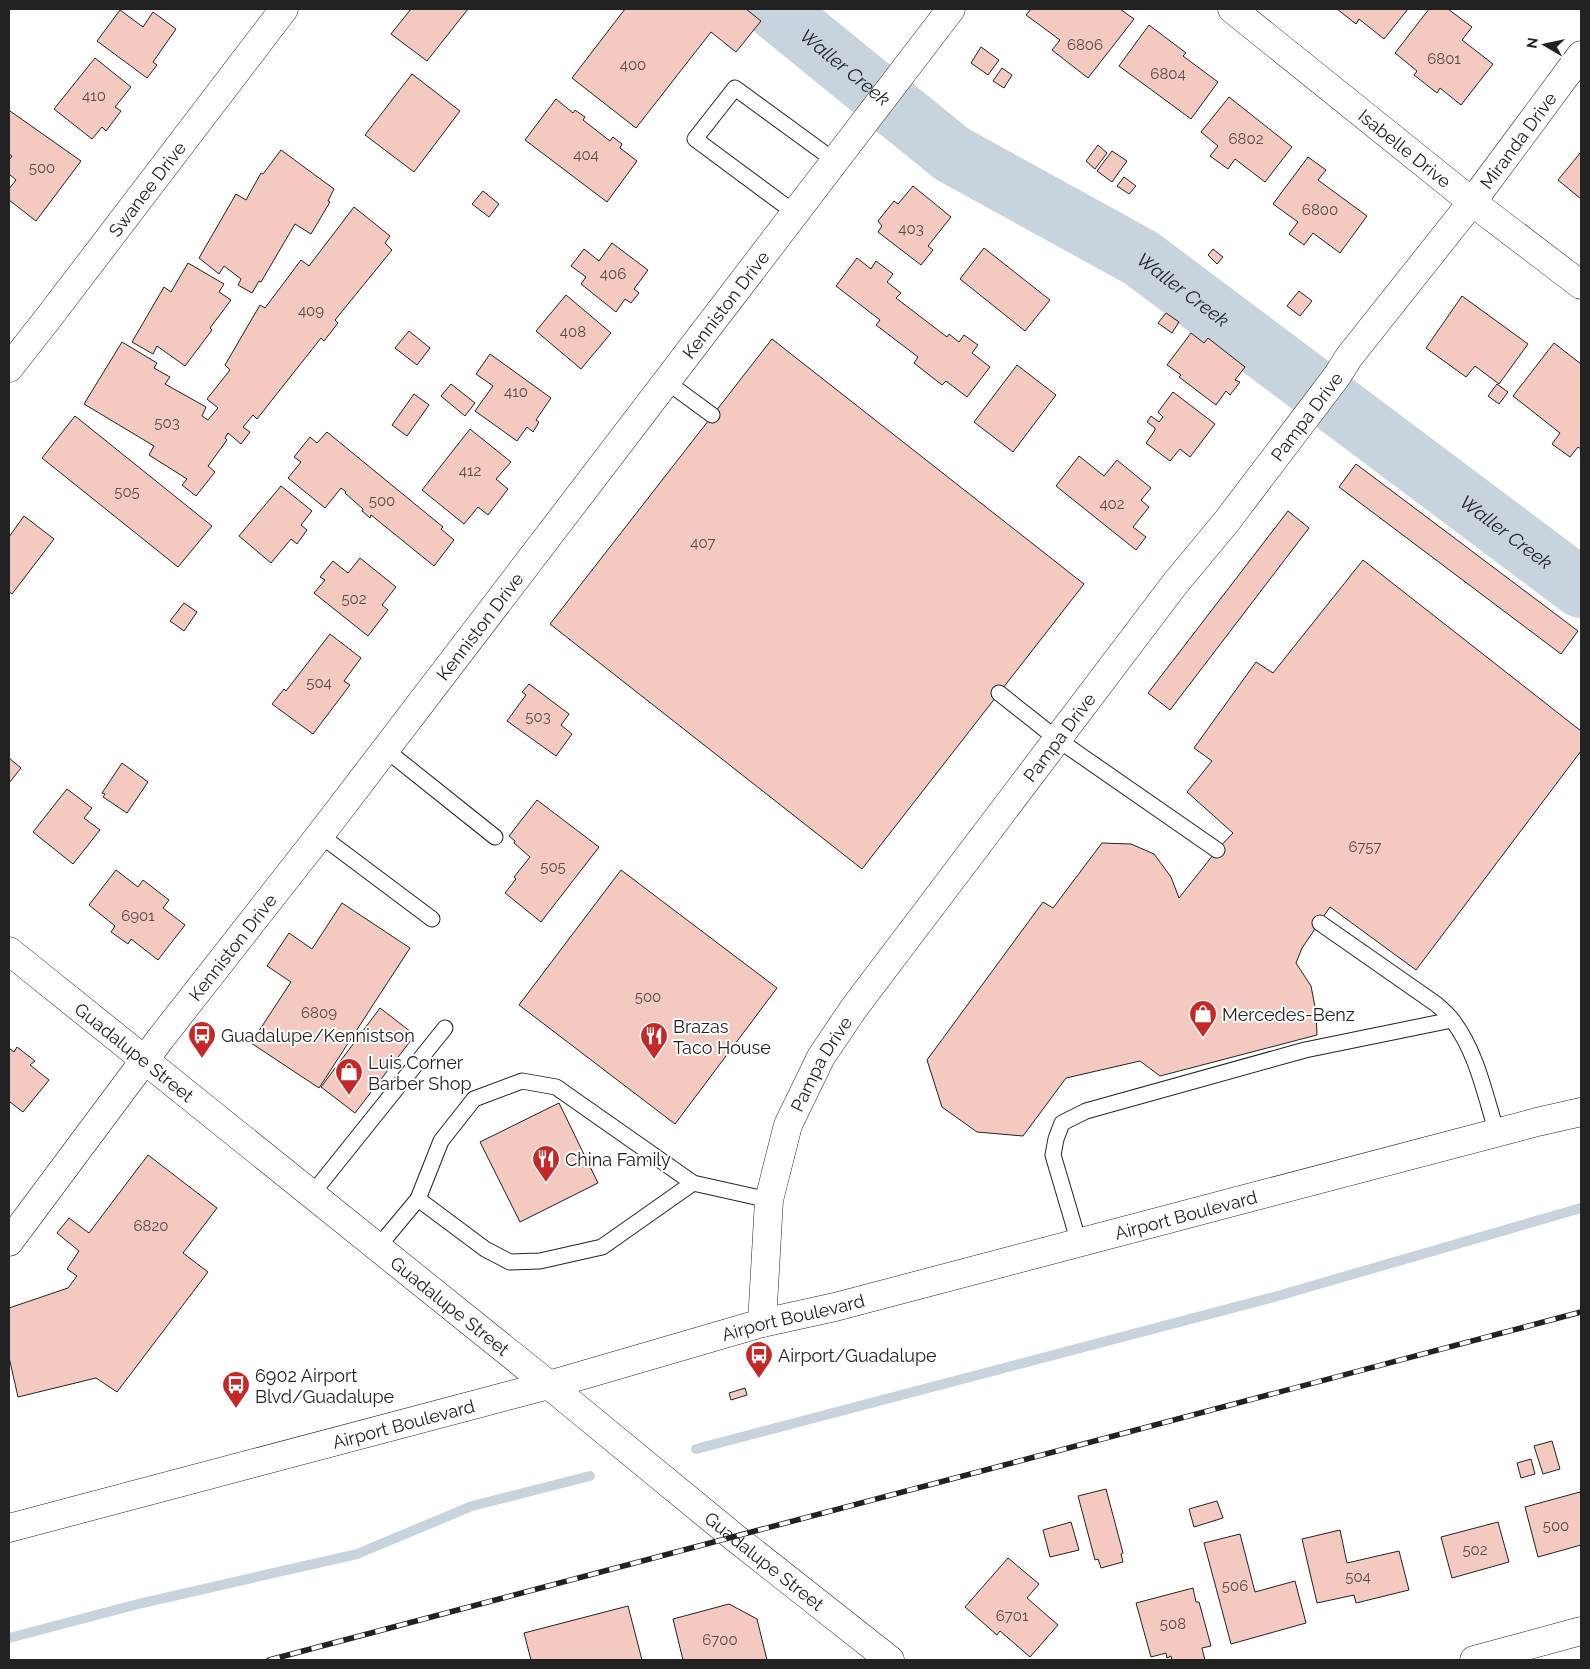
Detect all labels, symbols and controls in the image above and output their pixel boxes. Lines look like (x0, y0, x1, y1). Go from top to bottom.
north arrow (1520, 20, 1570, 70)
water label: Waller Creek (796, 24, 895, 110)
house number: 6806 (1067, 36, 1103, 54)
text: N (1523, 36, 1541, 49)
house number: 6801 (1427, 50, 1461, 68)
house number: 400 (620, 56, 646, 74)
house number: 6804 (1150, 65, 1186, 83)
house number: 410 (82, 87, 106, 105)
street label: Miranda Drive (1475, 87, 1561, 193)
street label: Isabelle Drive (1355, 105, 1456, 192)
house number: 6802 (1229, 130, 1264, 148)
street label: Swanee Drive (104, 137, 190, 241)
house number: 404 (573, 146, 599, 164)
house number: 500 (29, 159, 55, 177)
house number: 6800 (1302, 201, 1338, 219)
house number: 403 (898, 220, 924, 238)
street label: Kenniston Drive (678, 246, 773, 362)
water label: Waller Creek (1133, 248, 1234, 331)
house number: 406 (600, 265, 626, 283)
house number: 409 (298, 302, 324, 320)
house number: 408 (560, 323, 586, 341)
street label: Pampa Drive (1266, 368, 1347, 465)
house number: 410 (504, 383, 528, 401)
house number: 503 (154, 414, 180, 432)
house number: 412 (459, 462, 481, 480)
house number: 505 (114, 483, 140, 501)
water label: Waller Creek (1456, 490, 1557, 574)
house number: 500 (369, 492, 395, 510)
house number: 402 (1099, 495, 1125, 513)
house number: 407 (690, 534, 716, 552)
street label: Kenniston Drive (432, 568, 528, 684)
house number: 502 (341, 590, 367, 608)
house number: 504 (306, 674, 332, 692)
street label: Pampa Drive (1019, 688, 1100, 786)
house number: 503 (525, 708, 551, 726)
house number: 6757 (1349, 838, 1382, 856)
house number: 505 (540, 858, 566, 876)
street label: Kenniston Drive (184, 889, 281, 1005)
house number: 6901 (121, 907, 155, 925)
house number: 500 (635, 988, 661, 1006)
street label: Guadalupe Street (71, 998, 198, 1106)
shop icon: Mercedes-Benz (1188, 999, 1218, 1038)
house number: 6809 (301, 1004, 337, 1022)
place label: Mercedes-Benz (1222, 1004, 1355, 1025)
street label: Pampa Drive (786, 1012, 856, 1115)
place label: Brazas Taco House (673, 1016, 771, 1058)
bus stop icon: Guadalupe/Kennistson (187, 1020, 217, 1059)
restaurant icon: Brazas Taco House (639, 1021, 669, 1060)
place label: Guadalupe/Kennistson (221, 1025, 415, 1046)
place label: Luis Corner Barber Shop (368, 1052, 472, 1094)
shop icon: Luis Corner Barber Shop (334, 1057, 364, 1096)
restaurant icon: China Family (531, 1144, 561, 1183)
place label: China Family (565, 1149, 671, 1170)
street label: Airport Boulevard (1112, 1186, 1259, 1243)
house number: 6820 (134, 1217, 168, 1235)
street label: Guadalupe Street (387, 1252, 514, 1360)
street label: Airport Boulevard (719, 1289, 867, 1345)
bus stop icon: Airport/Guadalupe (744, 1340, 774, 1379)
place label: Airport/Guadalupe (778, 1345, 937, 1366)
place label: 6902 Airport Blvd/Guadalupe (255, 1365, 395, 1407)
bus stop icon: 6902 Airport Blvd/Guadalupe (221, 1370, 251, 1409)
street label: Airport Boulevard (330, 1395, 477, 1452)
street label: Guadalupe Street (701, 1507, 828, 1615)
house number: 500 (1543, 1517, 1569, 1535)
house number: 502 (1462, 1541, 1488, 1559)
house number: 504 (1345, 1568, 1371, 1586)
house number: 506 (1222, 1577, 1248, 1595)
house number: 6701 (996, 1607, 1029, 1625)
house number: 508 (1160, 1615, 1186, 1633)
house number: 6700 (702, 1631, 738, 1649)

